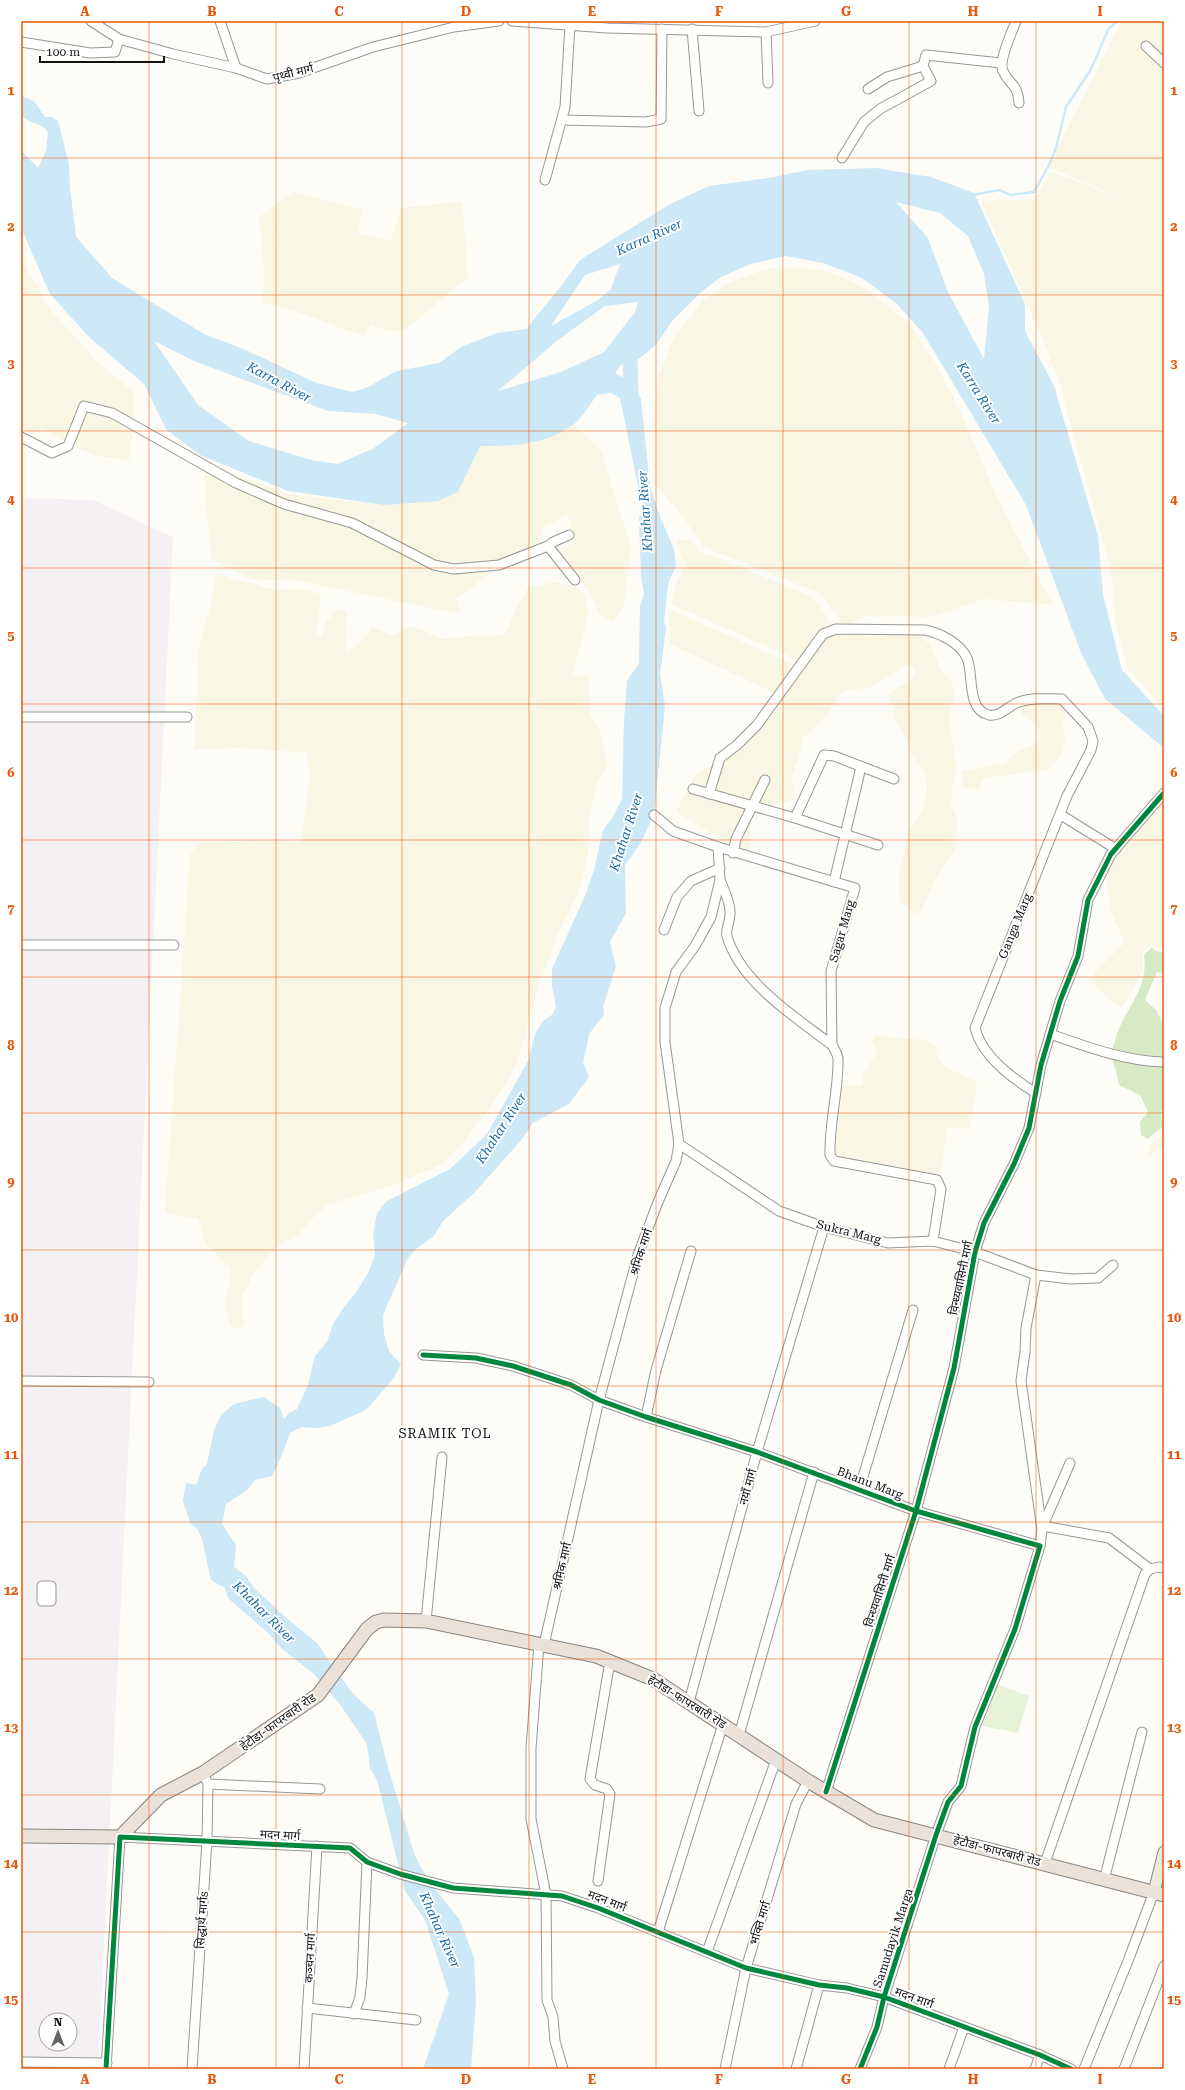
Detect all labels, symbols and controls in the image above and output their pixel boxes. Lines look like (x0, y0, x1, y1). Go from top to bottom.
text: A (80, 4, 90, 19)
text: B (207, 4, 217, 19)
text: C (334, 4, 344, 19)
text: D (461, 4, 471, 19)
text: E (588, 4, 596, 19)
text: F (715, 4, 723, 19)
text: G (841, 4, 851, 19)
text: H (968, 4, 979, 19)
text: I (1097, 4, 1103, 19)
scale bar (40, 38, 164, 64)
text: 100 m (46, 45, 80, 59)
street label: पृथ्वी मार्ग (271, 60, 316, 85)
text: 1 (7, 83, 15, 98)
text: 1 (1170, 83, 1178, 98)
water label: Karra River (613, 216, 685, 259)
text: 2 (7, 219, 15, 234)
text: 2 (1170, 219, 1178, 234)
text: 3 (7, 356, 15, 371)
text: 3 (1170, 356, 1178, 371)
water label: Karra River (244, 358, 314, 405)
water label: Karra River (954, 358, 1004, 427)
water label: Khahar River (635, 469, 655, 553)
text: 4 (7, 492, 15, 507)
text: 4 (1170, 492, 1178, 507)
text: 5 (7, 628, 15, 643)
text: 5 (1170, 628, 1178, 643)
text: 6 (7, 765, 15, 780)
text: 6 (1170, 765, 1178, 780)
water label: Khahar River (606, 791, 646, 874)
street label: Ganga Marg (996, 891, 1035, 961)
street label: Sagar Marg (826, 898, 858, 964)
text: 7 (7, 901, 15, 916)
text: 7 (1170, 901, 1178, 916)
text: 8 (7, 1038, 15, 1053)
text: 8 (1170, 1038, 1178, 1053)
water label: Khahar River (472, 1089, 530, 1167)
text: 9 (7, 1174, 15, 1189)
text: 9 (1170, 1174, 1178, 1189)
street label: Sukra Marg (815, 1217, 883, 1247)
street label: श्रमिक मार्ग (626, 1226, 655, 1277)
street label: विन्ध्यवासिनी मार्ग (945, 1238, 976, 1316)
text: 10 (4, 1310, 18, 1325)
text: 10 (1167, 1310, 1181, 1325)
district label: SRAMIK TOL (398, 1426, 492, 1441)
text: 11 (4, 1447, 18, 1462)
text: 11 (1167, 1447, 1181, 1462)
street label: Bhanu Marg (835, 1464, 905, 1502)
street label: नयाँ मार्ग (736, 1466, 760, 1507)
street label: श्रमिक मार्ग (549, 1540, 574, 1591)
street label: विन्ध्यवासिनी मार्ग (861, 1552, 899, 1629)
water label: Khahar River (229, 1577, 298, 1646)
text: 12 (4, 1583, 18, 1598)
text: 12 (1167, 1583, 1181, 1598)
street label: हेटौडा-फापरबारी रोड (645, 1671, 730, 1732)
street label: हेटौडा-फापरबारी रोड (237, 1689, 319, 1754)
text: 13 (4, 1720, 18, 1735)
text: 13 (1167, 1720, 1181, 1735)
street label: मदन मार्ग (260, 1827, 301, 1843)
street label: हेटौडा-फापरबारी रोड (952, 1832, 1043, 1870)
text: 14 (4, 1856, 19, 1871)
text: 14 (1167, 1856, 1182, 1871)
street label: Samudayik Marga (870, 1886, 916, 1989)
street label: मदन मार्ग (586, 1887, 629, 1915)
water label: Khahar River (416, 1889, 464, 1971)
street label: सिद्धार्थ मार्गs (192, 1891, 211, 1949)
street label: भक्ति मार्ग (746, 1898, 774, 1947)
street label: कञ्चन मार्ग (302, 1932, 318, 1983)
street label: मदन मार्ग (893, 1985, 936, 2012)
text: 15 (4, 1992, 18, 2007)
text: 15 (1167, 1992, 1181, 2007)
north arrow (38, 2012, 78, 2052)
text: N (54, 2016, 63, 2029)
text: A (80, 2072, 90, 2087)
text: B (207, 2072, 217, 2087)
text: C (334, 2072, 344, 2087)
text: D (461, 2072, 471, 2087)
text: E (588, 2072, 596, 2087)
text: F (715, 2072, 723, 2087)
text: G (841, 2072, 851, 2087)
text: H (968, 2072, 979, 2087)
text: I (1097, 2072, 1103, 2087)

